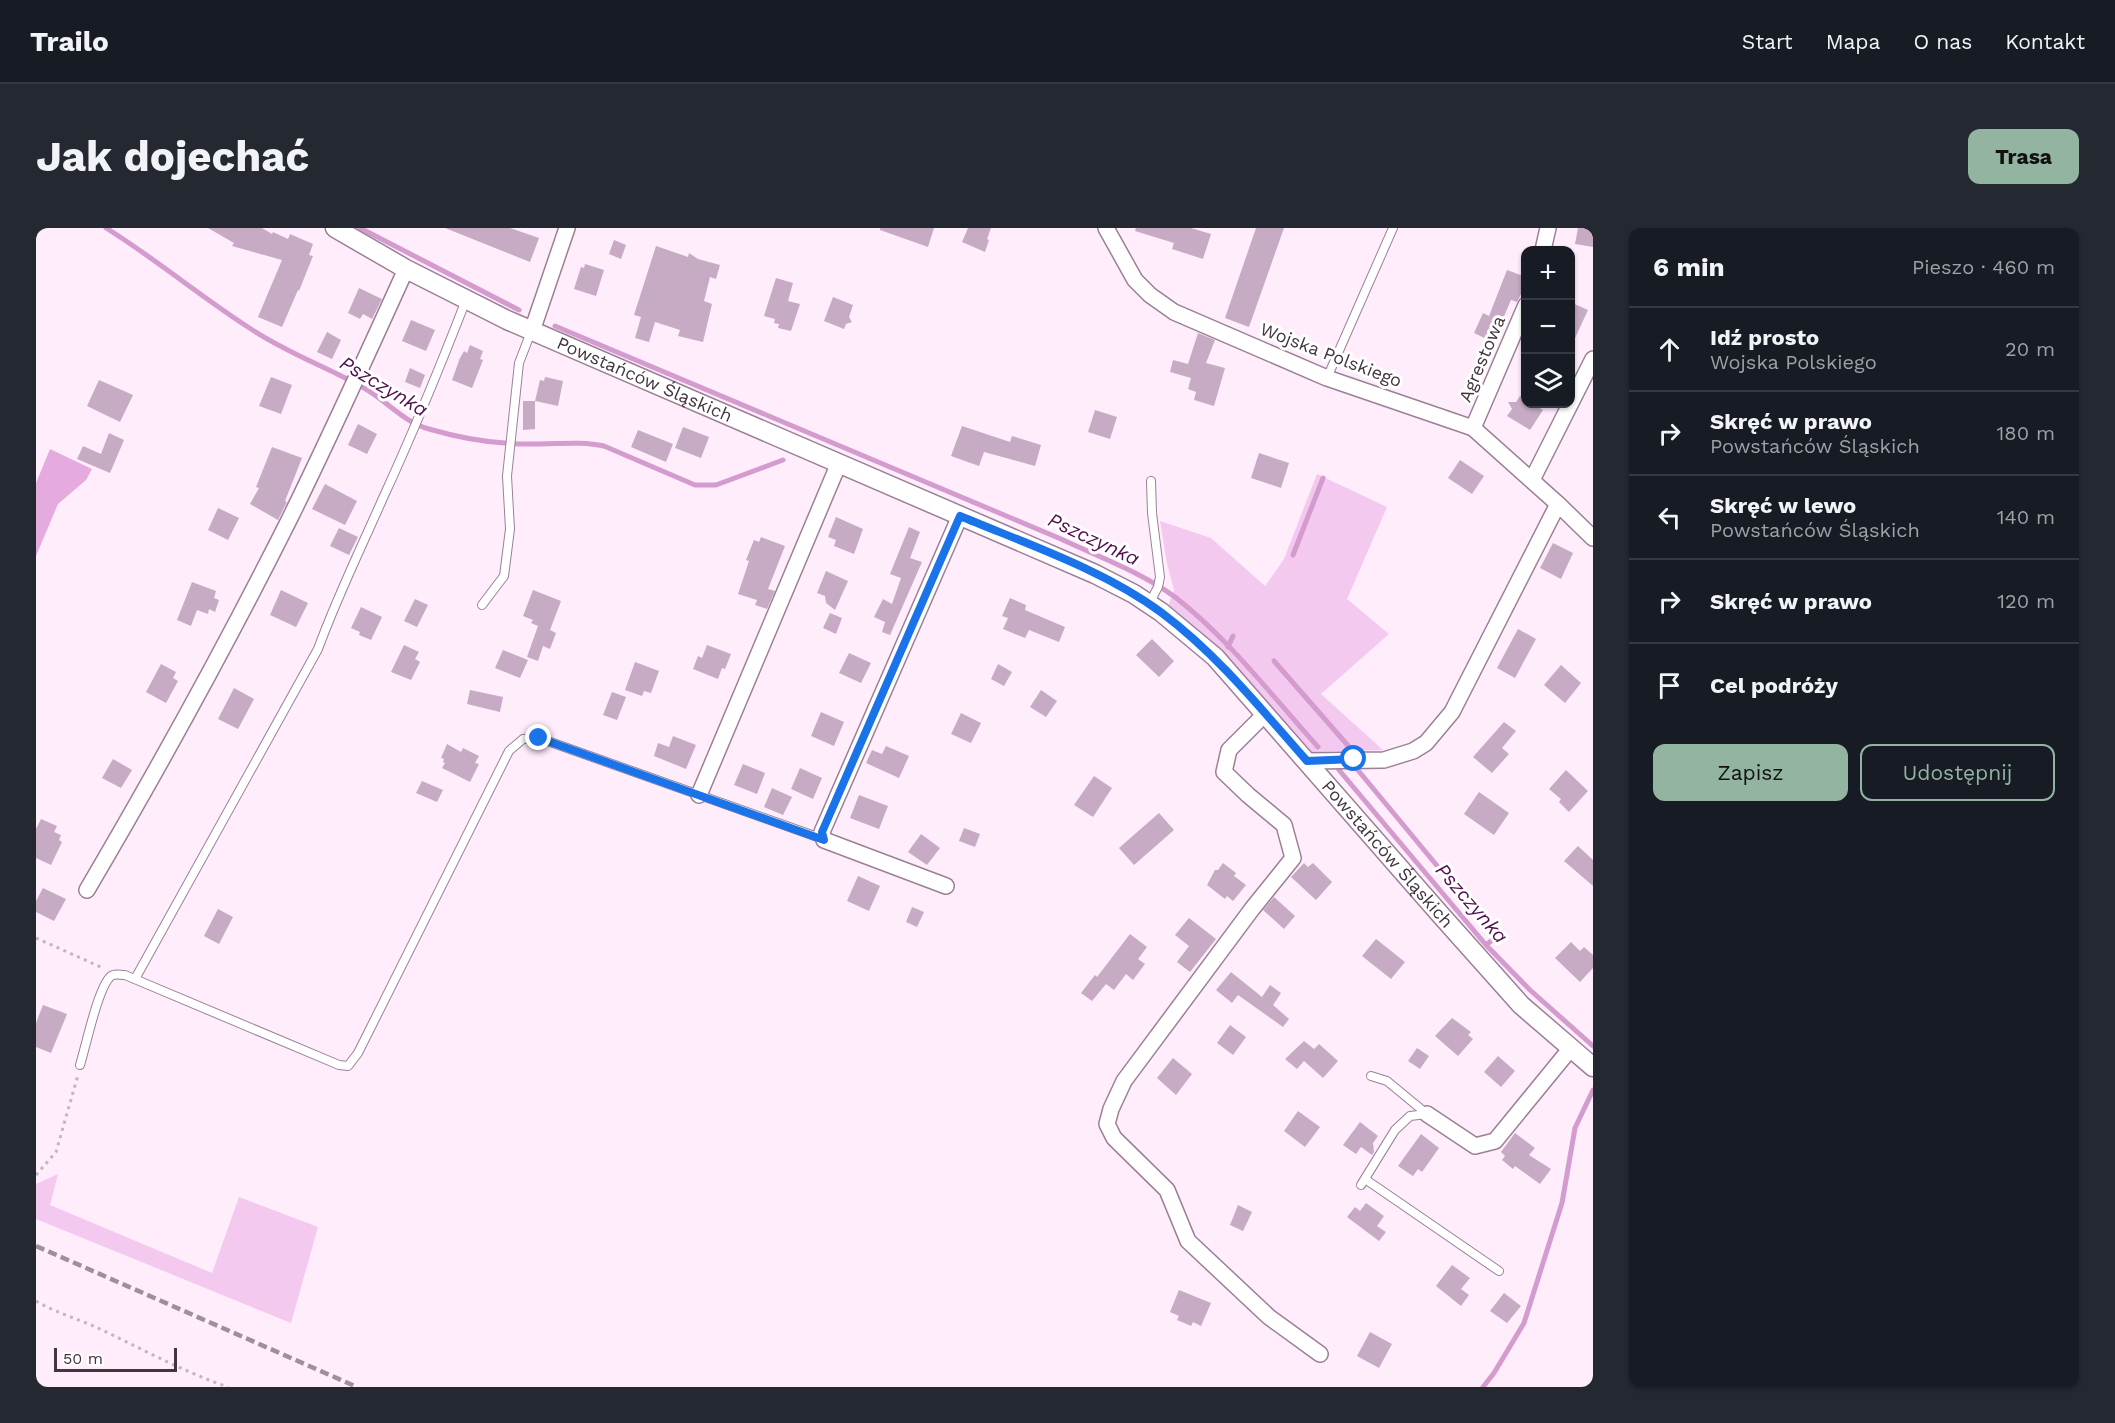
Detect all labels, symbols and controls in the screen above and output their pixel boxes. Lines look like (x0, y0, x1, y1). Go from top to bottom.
text: Trailo (30, 25, 109, 58)
text: Start (1742, 29, 1793, 54)
text: Mapa (1826, 29, 1880, 54)
text: O nas (1913, 29, 1972, 54)
text: Kontakt (2005, 29, 2085, 54)
button: Trasa (1968, 129, 2079, 184)
text: Jak dojechać (36, 132, 309, 181)
map controls (1521, 246, 1575, 408)
button: + (1521, 246, 1575, 300)
text: 6 min (1653, 252, 1725, 282)
text: Pieszo · 460 m (1912, 255, 2055, 279)
button: − (1521, 300, 1575, 354)
street label: Agrestowa (1454, 313, 1509, 405)
street label: Wojska Polskiego (1257, 318, 1405, 391)
text: Idź prosto (1710, 325, 1819, 350)
street label: Powstańców Śląskich (554, 332, 736, 426)
icon: ahead (1653, 333, 1686, 366)
text: 20 m (2005, 337, 2055, 361)
water label: Pszczynka (336, 350, 432, 422)
text: Wojska Polskiego (1710, 350, 1877, 374)
button: layers (1521, 354, 1575, 408)
text: Skręć w prawo (1710, 409, 1872, 434)
icon: right (1653, 417, 1686, 450)
text: 180 m (1997, 421, 2055, 445)
text: Powstańców Śląskich (1710, 434, 1920, 458)
text: Skręć w lewo (1710, 493, 1856, 518)
icon: left (1653, 501, 1686, 534)
text: 140 m (1997, 505, 2055, 529)
water label: Pszczynka (1044, 507, 1144, 571)
text: Powstańców Śląskich (1710, 518, 1920, 542)
icon: right (1653, 585, 1686, 618)
text: Skręć w prawo (1710, 589, 1872, 614)
text: 120 m (1997, 589, 2055, 613)
icon: arrive (1653, 669, 1686, 702)
text: Cel podróży (1710, 673, 1838, 698)
route end (525, 724, 551, 750)
button: Zapisz (1653, 744, 1848, 801)
button: Udostępnij (1860, 744, 2055, 801)
route start (1340, 745, 1366, 771)
street label: Powstańców Śląskich (1318, 776, 1458, 932)
water label: Pszczynka (1431, 858, 1513, 948)
scale bar (54, 1345, 177, 1372)
text: 50 m (63, 1349, 103, 1368)

